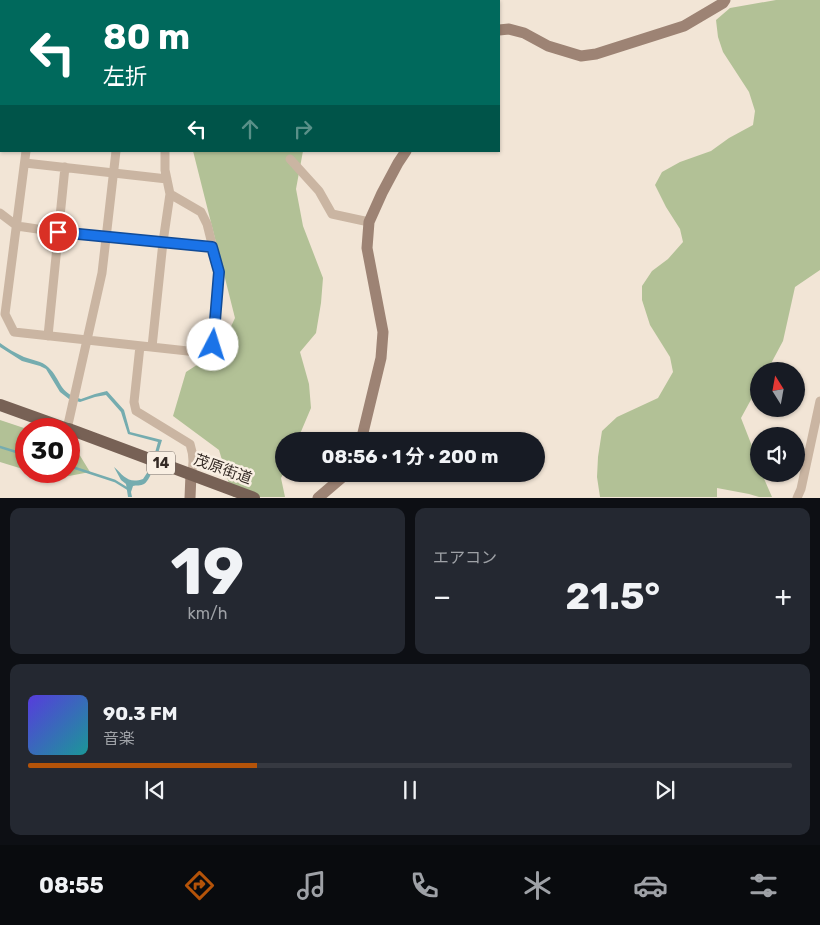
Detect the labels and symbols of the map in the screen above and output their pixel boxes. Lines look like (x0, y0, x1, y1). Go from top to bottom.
pin (37, 211, 79, 253)
position arrow (186, 318, 238, 370)
north arrow (750, 362, 805, 418)
speed limit sign: 30 (15, 418, 80, 483)
street label: 茂原街道 (192, 450, 254, 488)
road number: 14 (147, 452, 175, 474)

